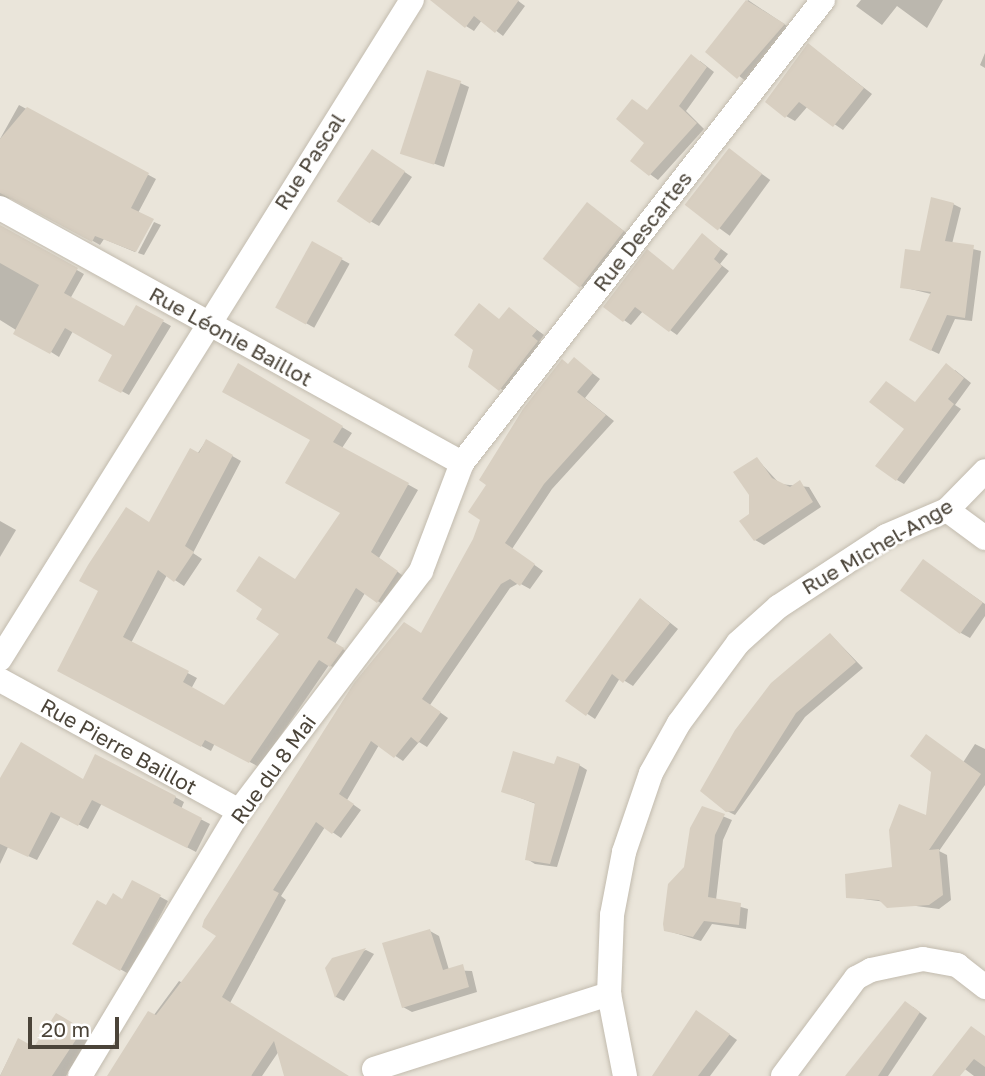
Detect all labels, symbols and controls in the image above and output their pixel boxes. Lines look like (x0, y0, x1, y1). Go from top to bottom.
street label: Rue Pascal (268, 108, 350, 214)
street label: Rue Descartes (587, 166, 697, 296)
street label: Rue Léonie Baillot (145, 281, 317, 391)
street label: Rue Michel-Ange (797, 493, 957, 599)
street label: Rue Pierre Baillot (36, 693, 202, 799)
street label: Rue du 8 Mai (225, 710, 321, 828)
scale bar (32, 1002, 122, 1046)
text: 20 m (41, 1016, 90, 1042)

